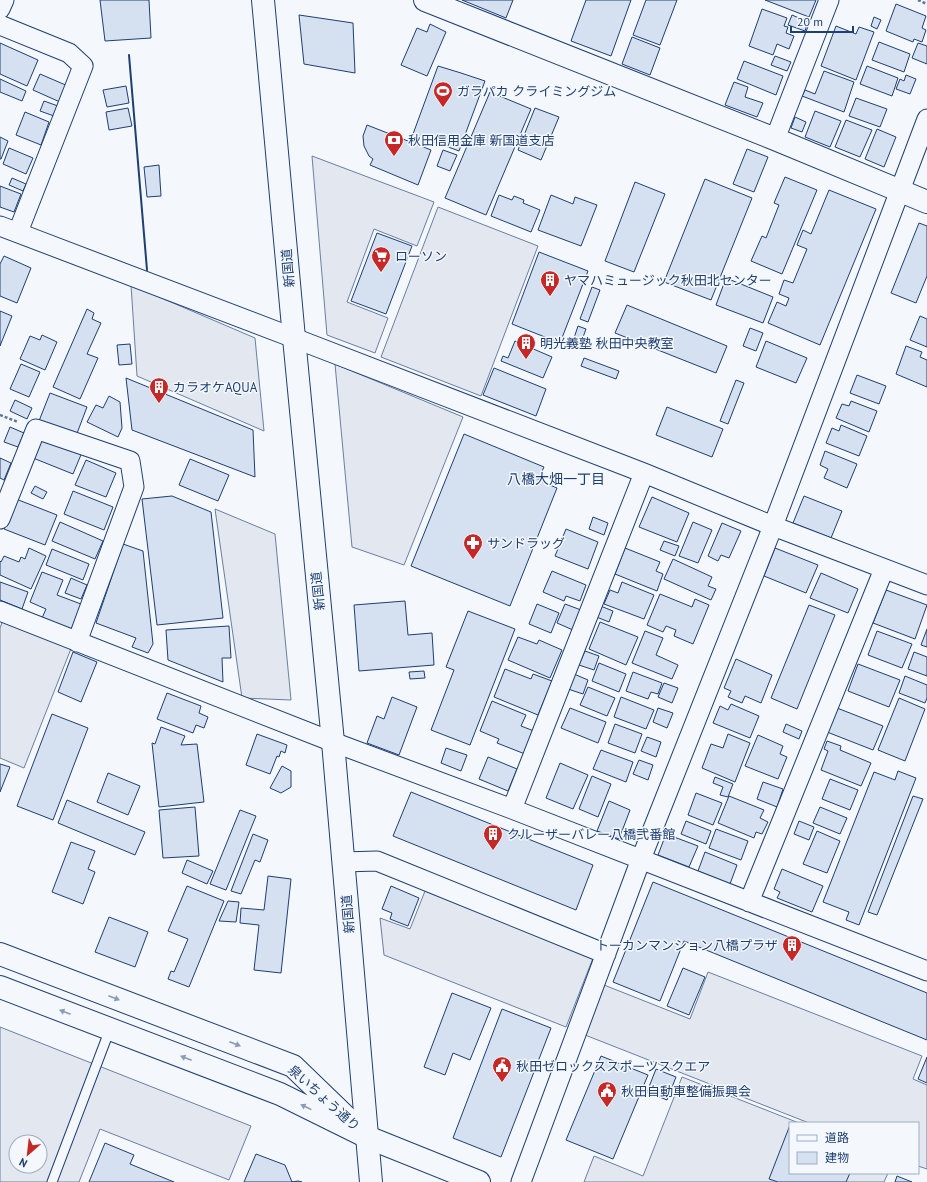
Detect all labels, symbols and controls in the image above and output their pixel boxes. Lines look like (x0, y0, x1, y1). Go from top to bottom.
scale bar (791, 8, 853, 34)
text: 20 m (797, 14, 823, 29)
sports icon: ガラパカ クライミングジム (432, 80, 454, 108)
place label: ガラパカ クライミングジム (457, 83, 616, 100)
bank icon: 秋田信用金庫 新国道支店 (383, 129, 405, 157)
place label: 秋田信用金庫 新国道支店 (408, 132, 554, 149)
supermarket icon: ローソン (370, 245, 392, 273)
street label: 新国道 (278, 248, 298, 288)
place label: ローソン (395, 248, 447, 265)
building icon: ヤマハミュージック秋田北センター (539, 269, 561, 297)
place label: ヤマハミュージック秋田北センター (564, 272, 772, 289)
building icon: 明光義塾 秋田中央教室 (515, 332, 537, 360)
place label: 明光義塾 秋田中央教室 (540, 335, 673, 352)
building icon: カラオケAQUA (148, 376, 170, 404)
place label: カラオケAQUA (173, 379, 258, 396)
district label: 八橋大畑一丁目 (507, 470, 605, 488)
pharmacy icon: サンドラッグ (462, 532, 484, 560)
place label: サンドラッグ (487, 535, 565, 552)
street label: 新国道 (308, 571, 328, 611)
building icon: クルーザーバレー八橋弐番館 (482, 823, 504, 851)
place label: クルーザーバレー八橋弐番館 (507, 826, 675, 843)
street label: 新国道 (338, 894, 358, 934)
building icon: トーカンマンション八橋プラザ (781, 934, 803, 962)
place label: トーカンマンション八橋プラザ (596, 937, 778, 954)
one-way arrow (109, 995, 121, 1001)
one-way arrow (58, 1008, 70, 1014)
one-way arrow (230, 1042, 242, 1048)
one-way arrow (180, 1055, 192, 1061)
public building icon: 秋田ゼロックススポーツスクエア (491, 1055, 513, 1083)
place label: 秋田ゼロックススポーツスクエア (516, 1058, 710, 1075)
street label: 泉いちょう通り (284, 1061, 364, 1135)
public building icon: 秋田自動車整備振興会 (596, 1080, 618, 1108)
place label: 秋田自動車整備振興会 (621, 1083, 751, 1100)
one-way arrow (301, 1104, 312, 1110)
legend (789, 1122, 919, 1174)
text: 道路 (825, 1130, 849, 1145)
north arrow (8, 1134, 48, 1174)
text: 建物 (825, 1150, 849, 1165)
text: N (17, 1155, 30, 1171)

